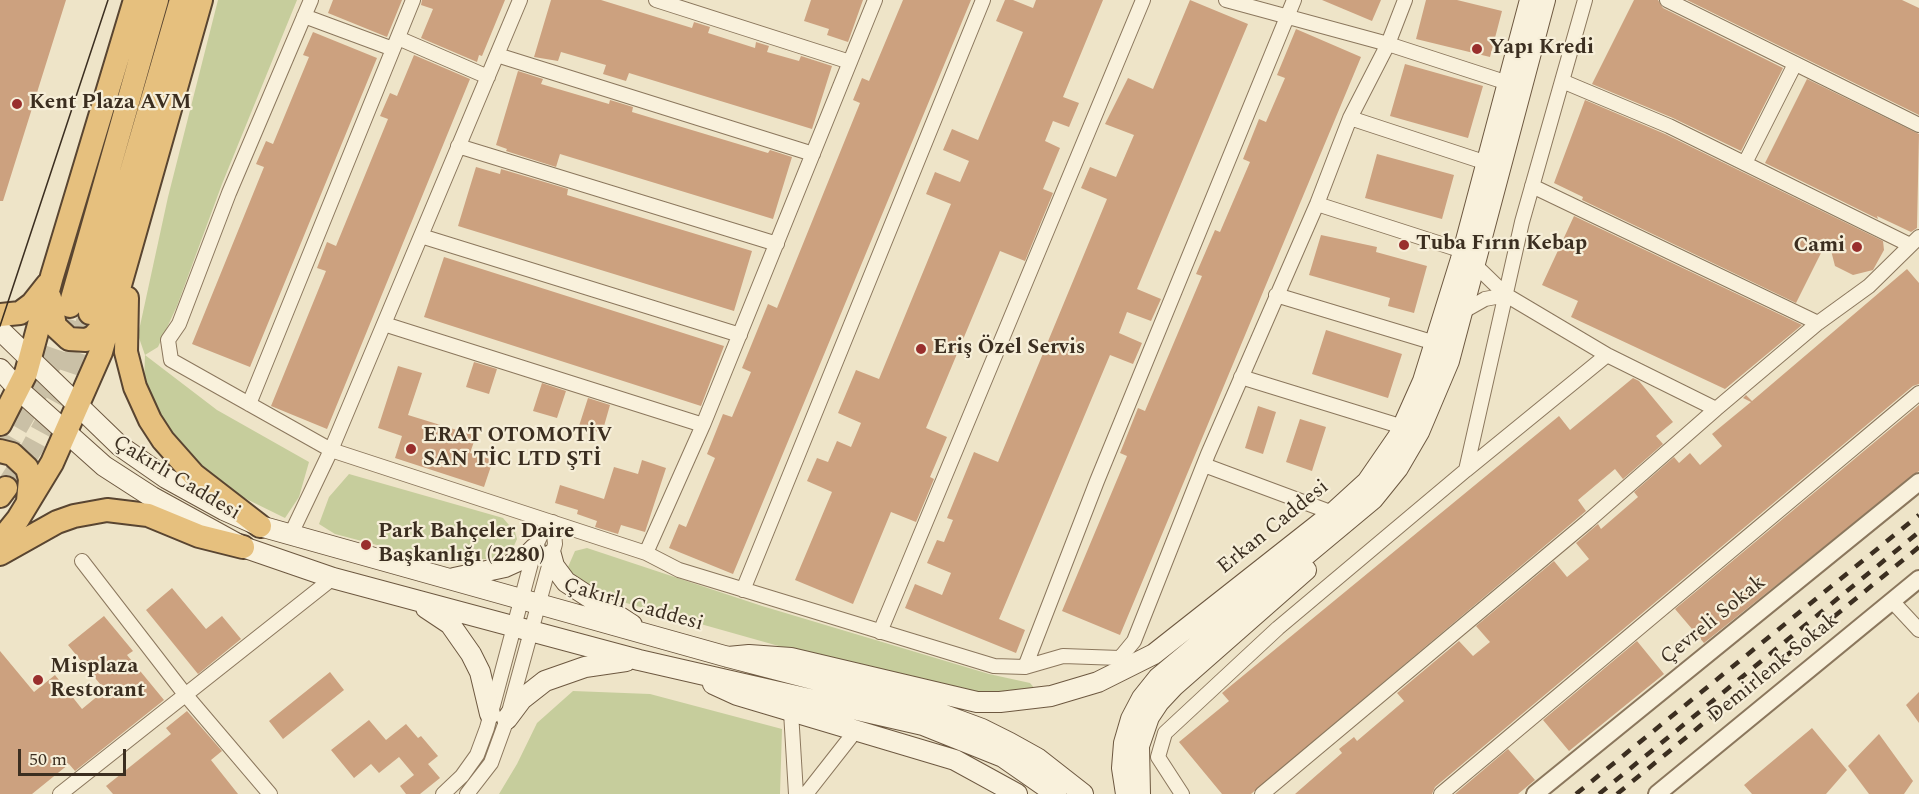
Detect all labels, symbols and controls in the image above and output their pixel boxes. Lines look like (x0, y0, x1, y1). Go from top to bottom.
place label: Yapı Kredi (1489, 36, 1594, 62)
marker: Yapı Kredi (1470, 42, 1484, 56)
place label: Kent Plaza AVM (29, 91, 191, 117)
marker: Kent Plaza AVM (10, 97, 24, 111)
place label: Tuba Fırın Kebap (1416, 232, 1587, 258)
place label: Cami (1793, 234, 1845, 260)
marker: Tuba Fırın Kebap (1397, 238, 1411, 252)
marker: Cami (1850, 240, 1864, 254)
place label: Eriş Özel Servis (933, 336, 1085, 362)
marker: Eriş Özel Servis (914, 342, 928, 356)
place label: ERAT OTOMOTİV SAN TİC LTD ŞTİ (423, 424, 612, 474)
street label: Çakırlı Caddesi (108, 431, 244, 527)
marker: ERAT OTOMOTİV SAN TİC LTD ŞTİ (404, 442, 418, 456)
street label: Erkan Caddesi (1213, 475, 1335, 581)
place label: Park Bahçeler Dai̇re Başkanlığı (2280) (378, 520, 574, 570)
marker: Park Bahçeler Dai̇re Başkanlığı (2280) (359, 538, 373, 552)
street label: Çevreli Sokak (1656, 571, 1772, 671)
street label: Çakırlı Caddesi (560, 574, 706, 638)
street label: Demirlenk Sokak (1703, 609, 1845, 729)
place label: Misplaza Restorant (50, 655, 145, 705)
marker: Misplaza Restorant (31, 673, 45, 687)
scale bar (21, 737, 129, 775)
text: 50 m (29, 746, 67, 773)

